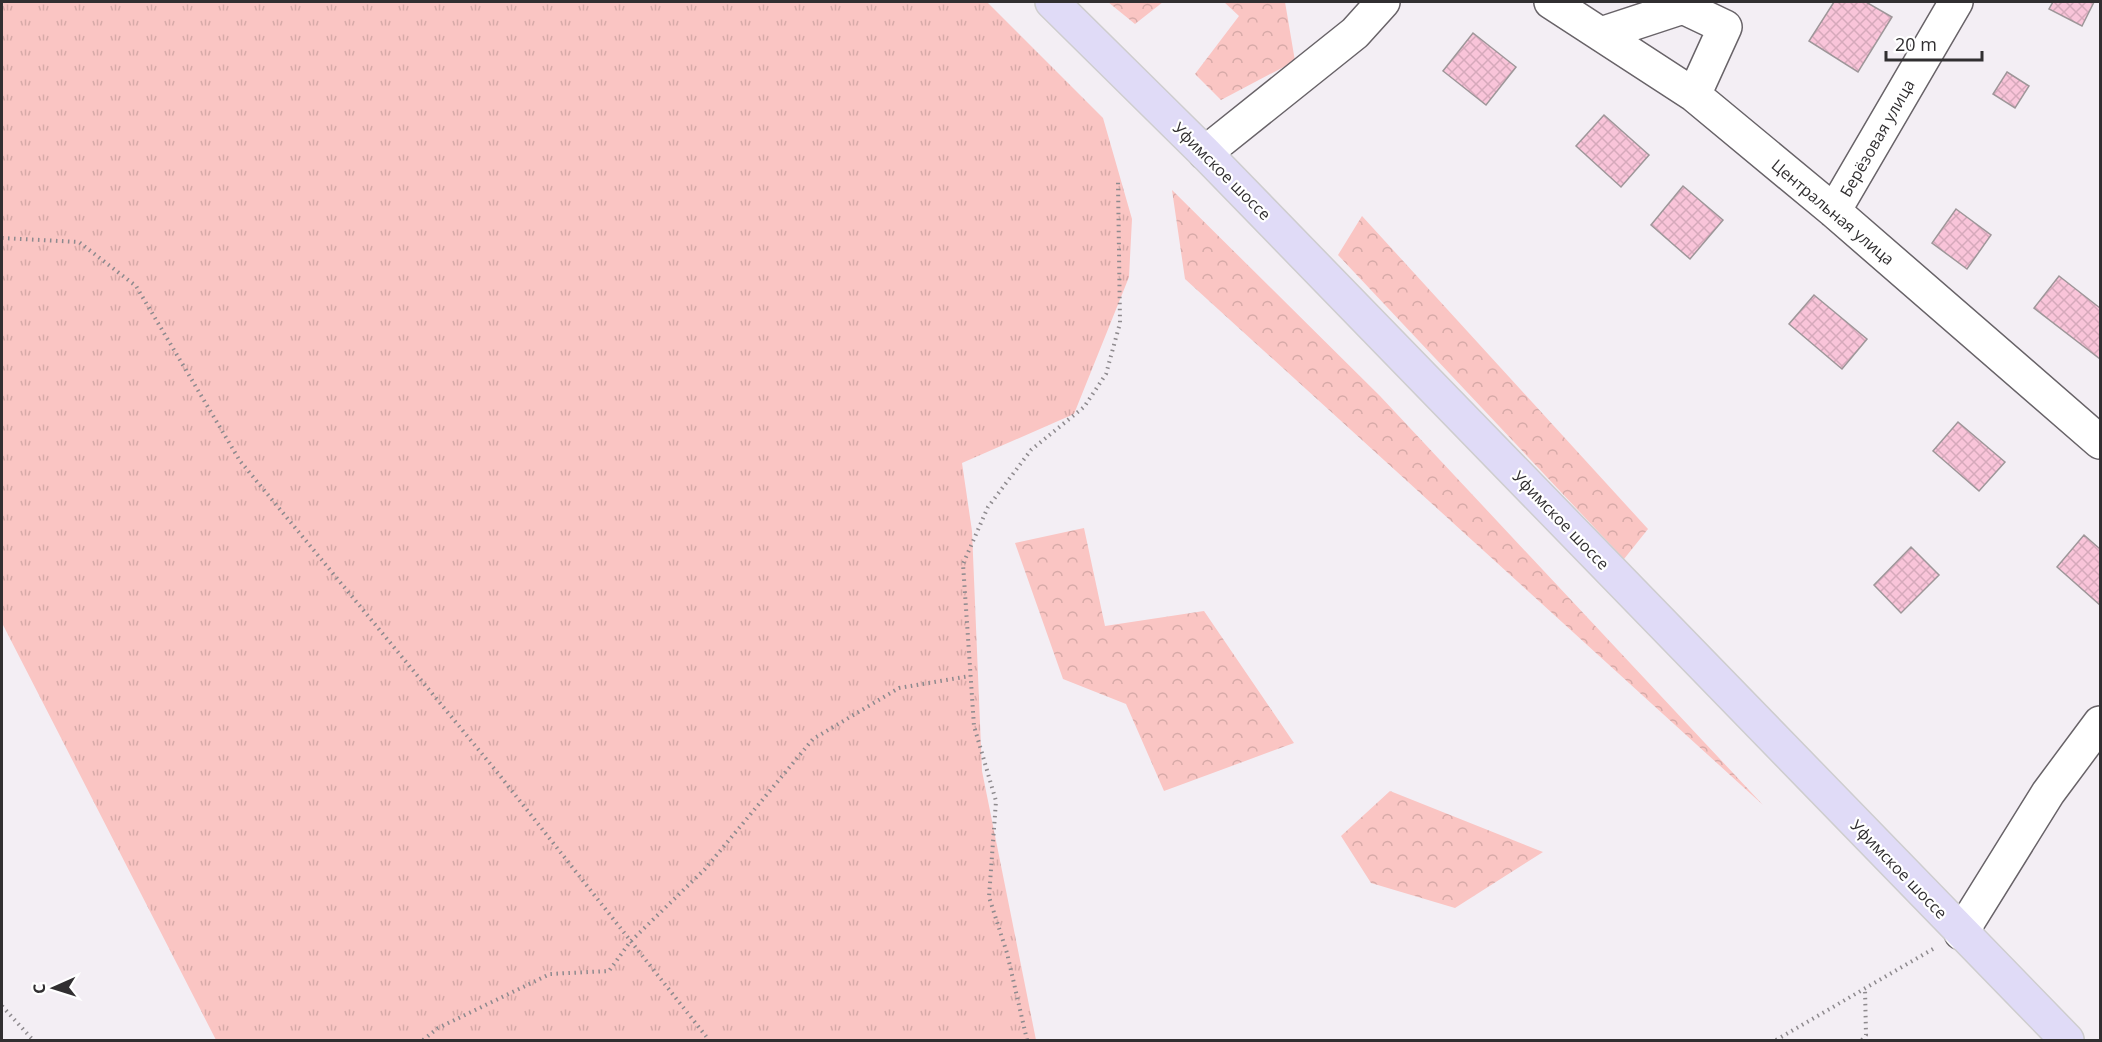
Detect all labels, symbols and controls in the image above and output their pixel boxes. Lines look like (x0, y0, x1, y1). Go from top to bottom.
scale bar (1886, 24, 1982, 62)
text: 20 m (1895, 32, 1937, 56)
street label: Берёзовая улица (1834, 75, 1920, 201)
street label: Уфимское шоссе (1168, 117, 1276, 225)
street label: Центральная улица (1767, 154, 1899, 270)
street label: Уфимское шоссе (1508, 466, 1614, 574)
street label: Уфимское шоссе (1846, 815, 1952, 923)
north arrow (24, 958, 84, 1018)
text: С (28, 983, 50, 994)

